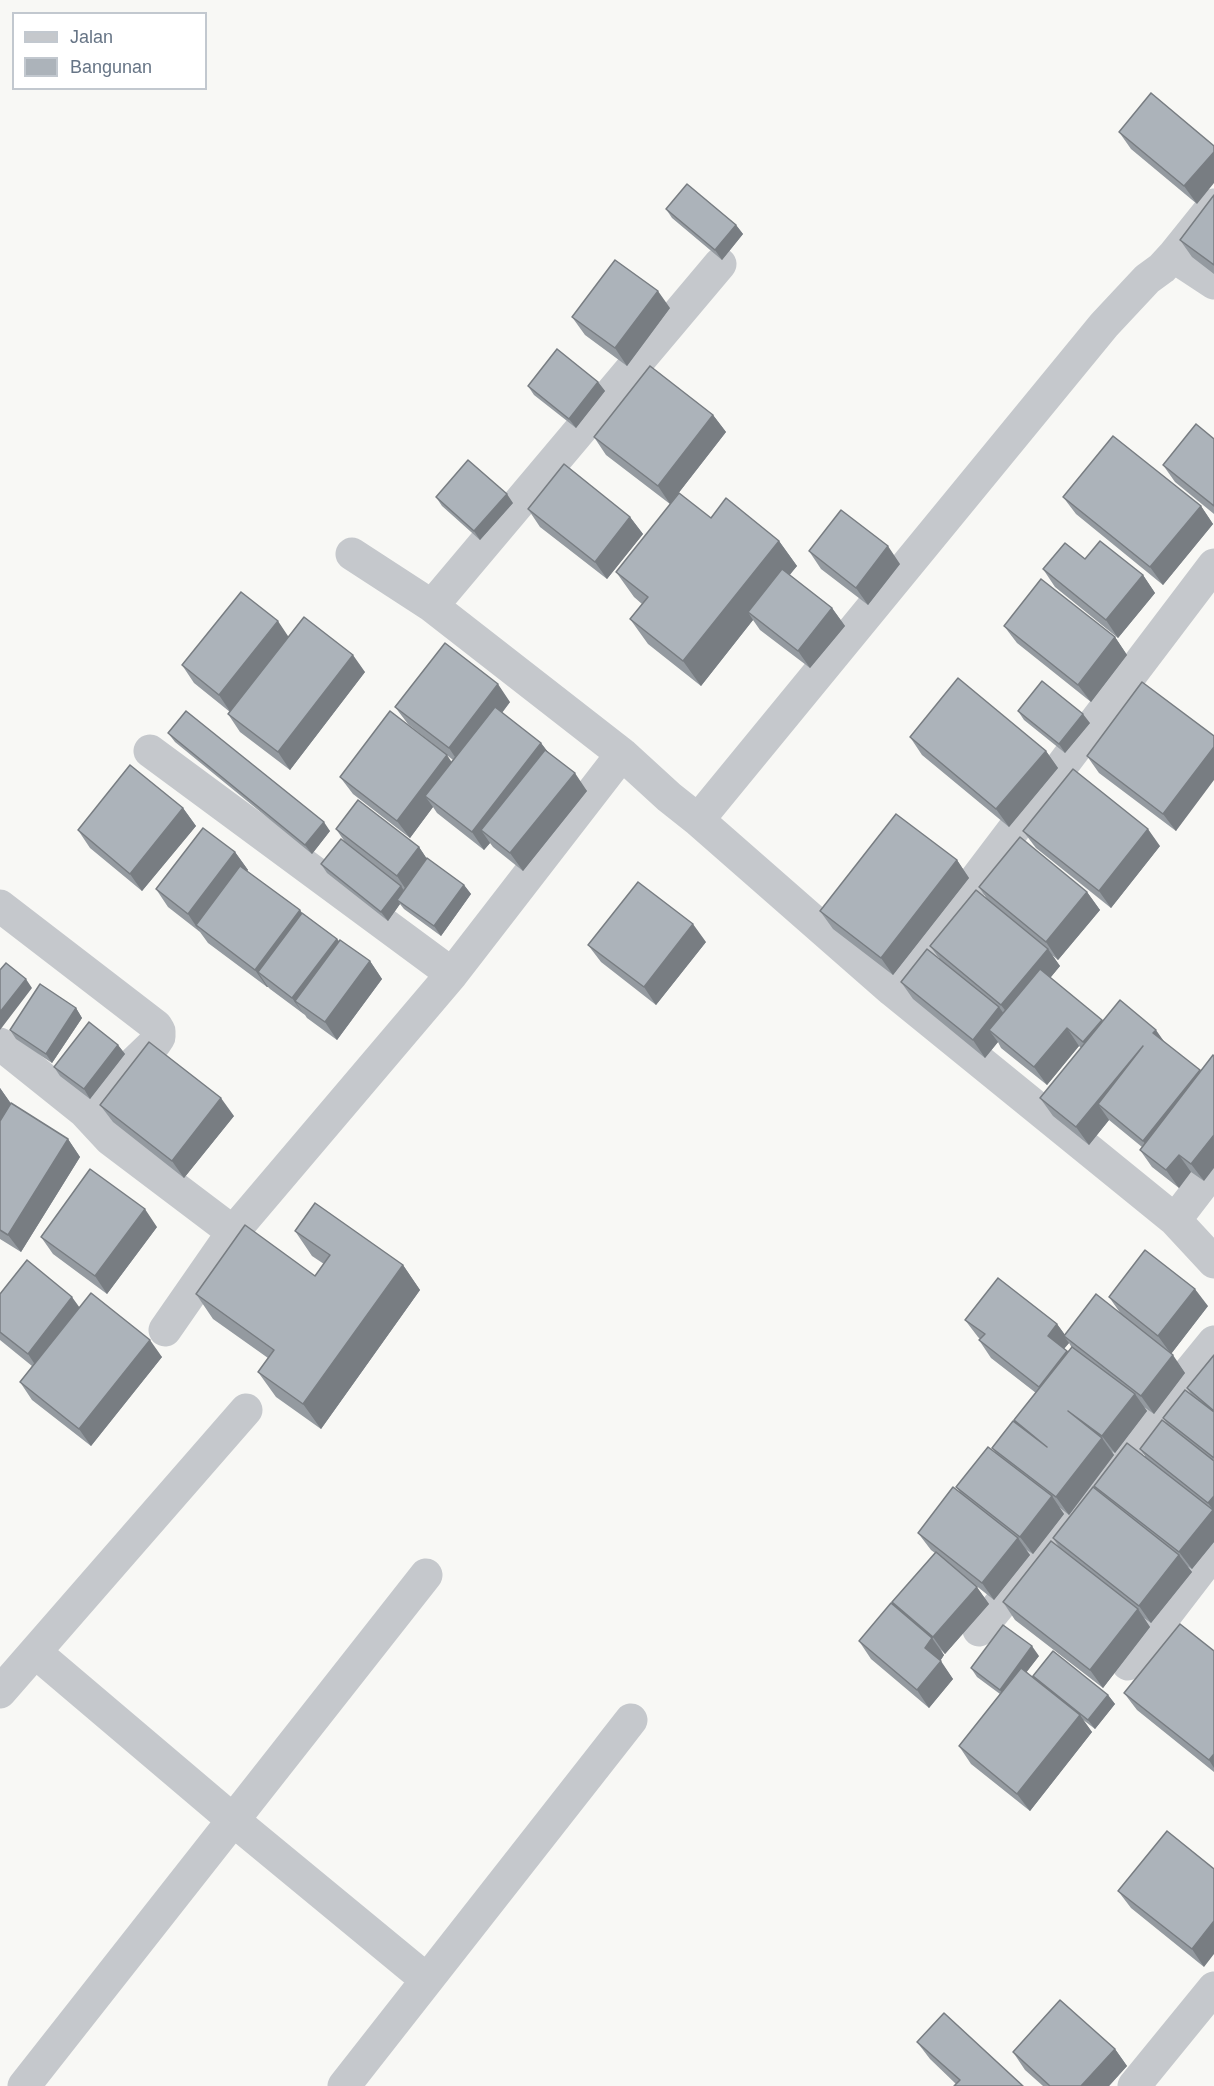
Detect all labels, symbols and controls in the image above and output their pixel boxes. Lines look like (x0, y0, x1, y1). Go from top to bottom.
legend (12, 12, 207, 90)
text: Jalan (70, 27, 113, 47)
text: Bangunan (70, 57, 152, 77)

